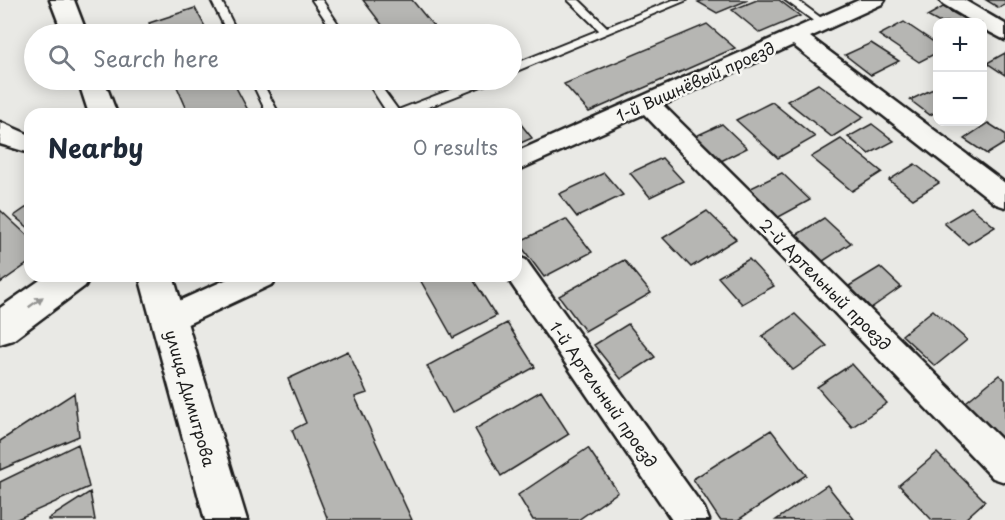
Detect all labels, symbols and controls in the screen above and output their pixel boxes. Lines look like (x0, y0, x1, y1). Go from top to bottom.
map controls (933, 18, 987, 126)
button: + (933, 18, 987, 72)
search box (24, 24, 522, 90)
street label: 1-й Вишнёвый проезд (612, 35, 778, 127)
icon: search (45, 41, 78, 74)
text: Search here (93, 41, 219, 74)
button: − (933, 72, 987, 126)
text: Nearby (48, 128, 143, 167)
text: 0 results (413, 132, 498, 162)
street label: 2-й Артельный проезд (755, 213, 897, 355)
one-way arrow (28, 296, 44, 308)
street label: 1-й Артельный проезд (544, 316, 664, 472)
street label: улица Димитрова (160, 327, 222, 469)

